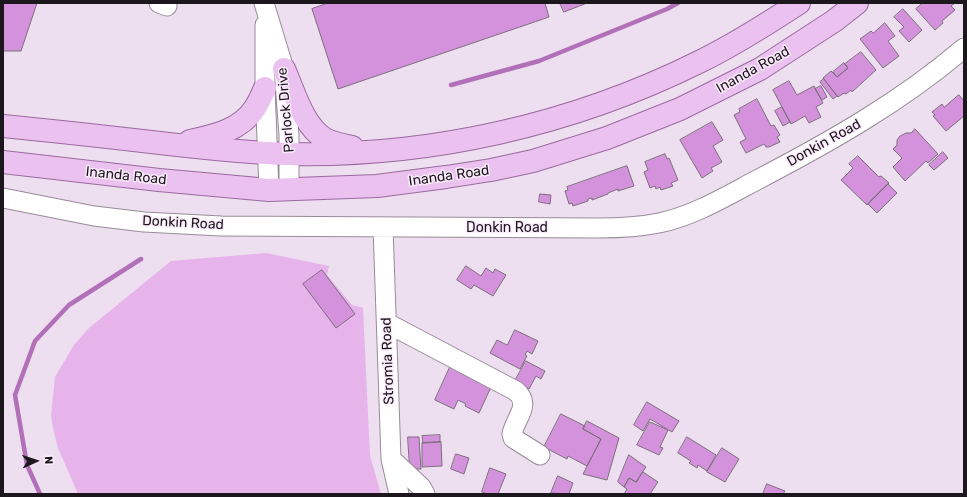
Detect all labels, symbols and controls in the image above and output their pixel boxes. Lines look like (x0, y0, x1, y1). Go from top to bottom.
street label: Inanda Road (713, 43, 793, 97)
street label: Parlock Drive (274, 67, 298, 153)
street label: Donkin Road (784, 116, 864, 170)
street label: Inanda Road (408, 162, 490, 190)
street label: Inanda Road (85, 163, 167, 189)
street label: Donkin Road (142, 212, 224, 234)
street label: Donkin Road (466, 220, 548, 236)
street label: Stromia Road (378, 317, 398, 405)
north arrow (16, 441, 56, 481)
text: N (42, 456, 55, 465)

